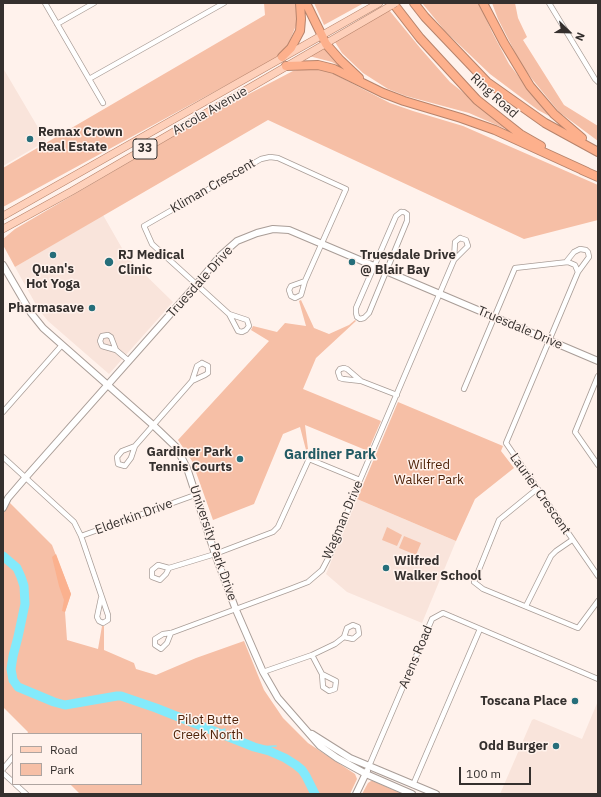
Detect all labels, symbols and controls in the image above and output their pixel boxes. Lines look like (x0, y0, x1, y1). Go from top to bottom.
north arrow (549, 12, 589, 52)
text: N (572, 30, 588, 43)
street label: Ring Road (467, 71, 521, 121)
street label: Arcola Avenue (170, 83, 250, 139)
place label: Remax Crown Real Estate (38, 124, 123, 155)
marker: Remax Crown Real Estate (25, 134, 35, 144)
road number: 33 (133, 139, 157, 159)
street label: Kliman Crescent (168, 155, 258, 217)
street label: Truesdale Drive (164, 243, 236, 321)
place label: RJ Medical Clinic (118, 247, 184, 278)
place label: Truesdale Drive @ Blair Bay (360, 247, 456, 278)
marker: Quan's Hot Yoga (48, 250, 58, 260)
marker: RJ Medical Clinic (103, 256, 115, 268)
marker: Truesdale Drive @ Blair Bay (347, 257, 357, 267)
place label: Quan's Hot Yoga (26, 261, 80, 292)
place label: Pharmasave (8, 300, 84, 316)
marker: Pharmasave (87, 303, 97, 313)
street label: Truesdale Drive (475, 303, 565, 353)
place label: Gardiner Park Tennis Courts (147, 444, 232, 475)
district label: Gardiner Park (284, 447, 376, 463)
street label: Laurier Crescent (506, 450, 574, 538)
marker: Gardiner Park Tennis Courts (235, 454, 245, 464)
park label: Wilfred Walker Park (394, 457, 464, 488)
street label: Wagman Drive (319, 478, 367, 562)
street label: University Park Drive (186, 483, 240, 603)
street label: Elderkin Drive (93, 496, 175, 538)
place label: Wilfred Walker School (394, 553, 482, 584)
marker: Wilfred Walker School (381, 563, 391, 573)
street label: Arens Road (396, 623, 436, 691)
place label: Toscana Place (480, 693, 567, 709)
marker: Toscana Place (570, 696, 580, 706)
park label: Pilot Butte Creek North (173, 712, 243, 743)
legend (12, 733, 142, 785)
place label: Odd Burger (479, 738, 548, 754)
marker: Odd Burger (551, 741, 561, 751)
text: Road (50, 742, 78, 757)
scale bar (461, 759, 533, 785)
text: Park (50, 762, 74, 777)
text: 100 m (466, 766, 501, 781)

